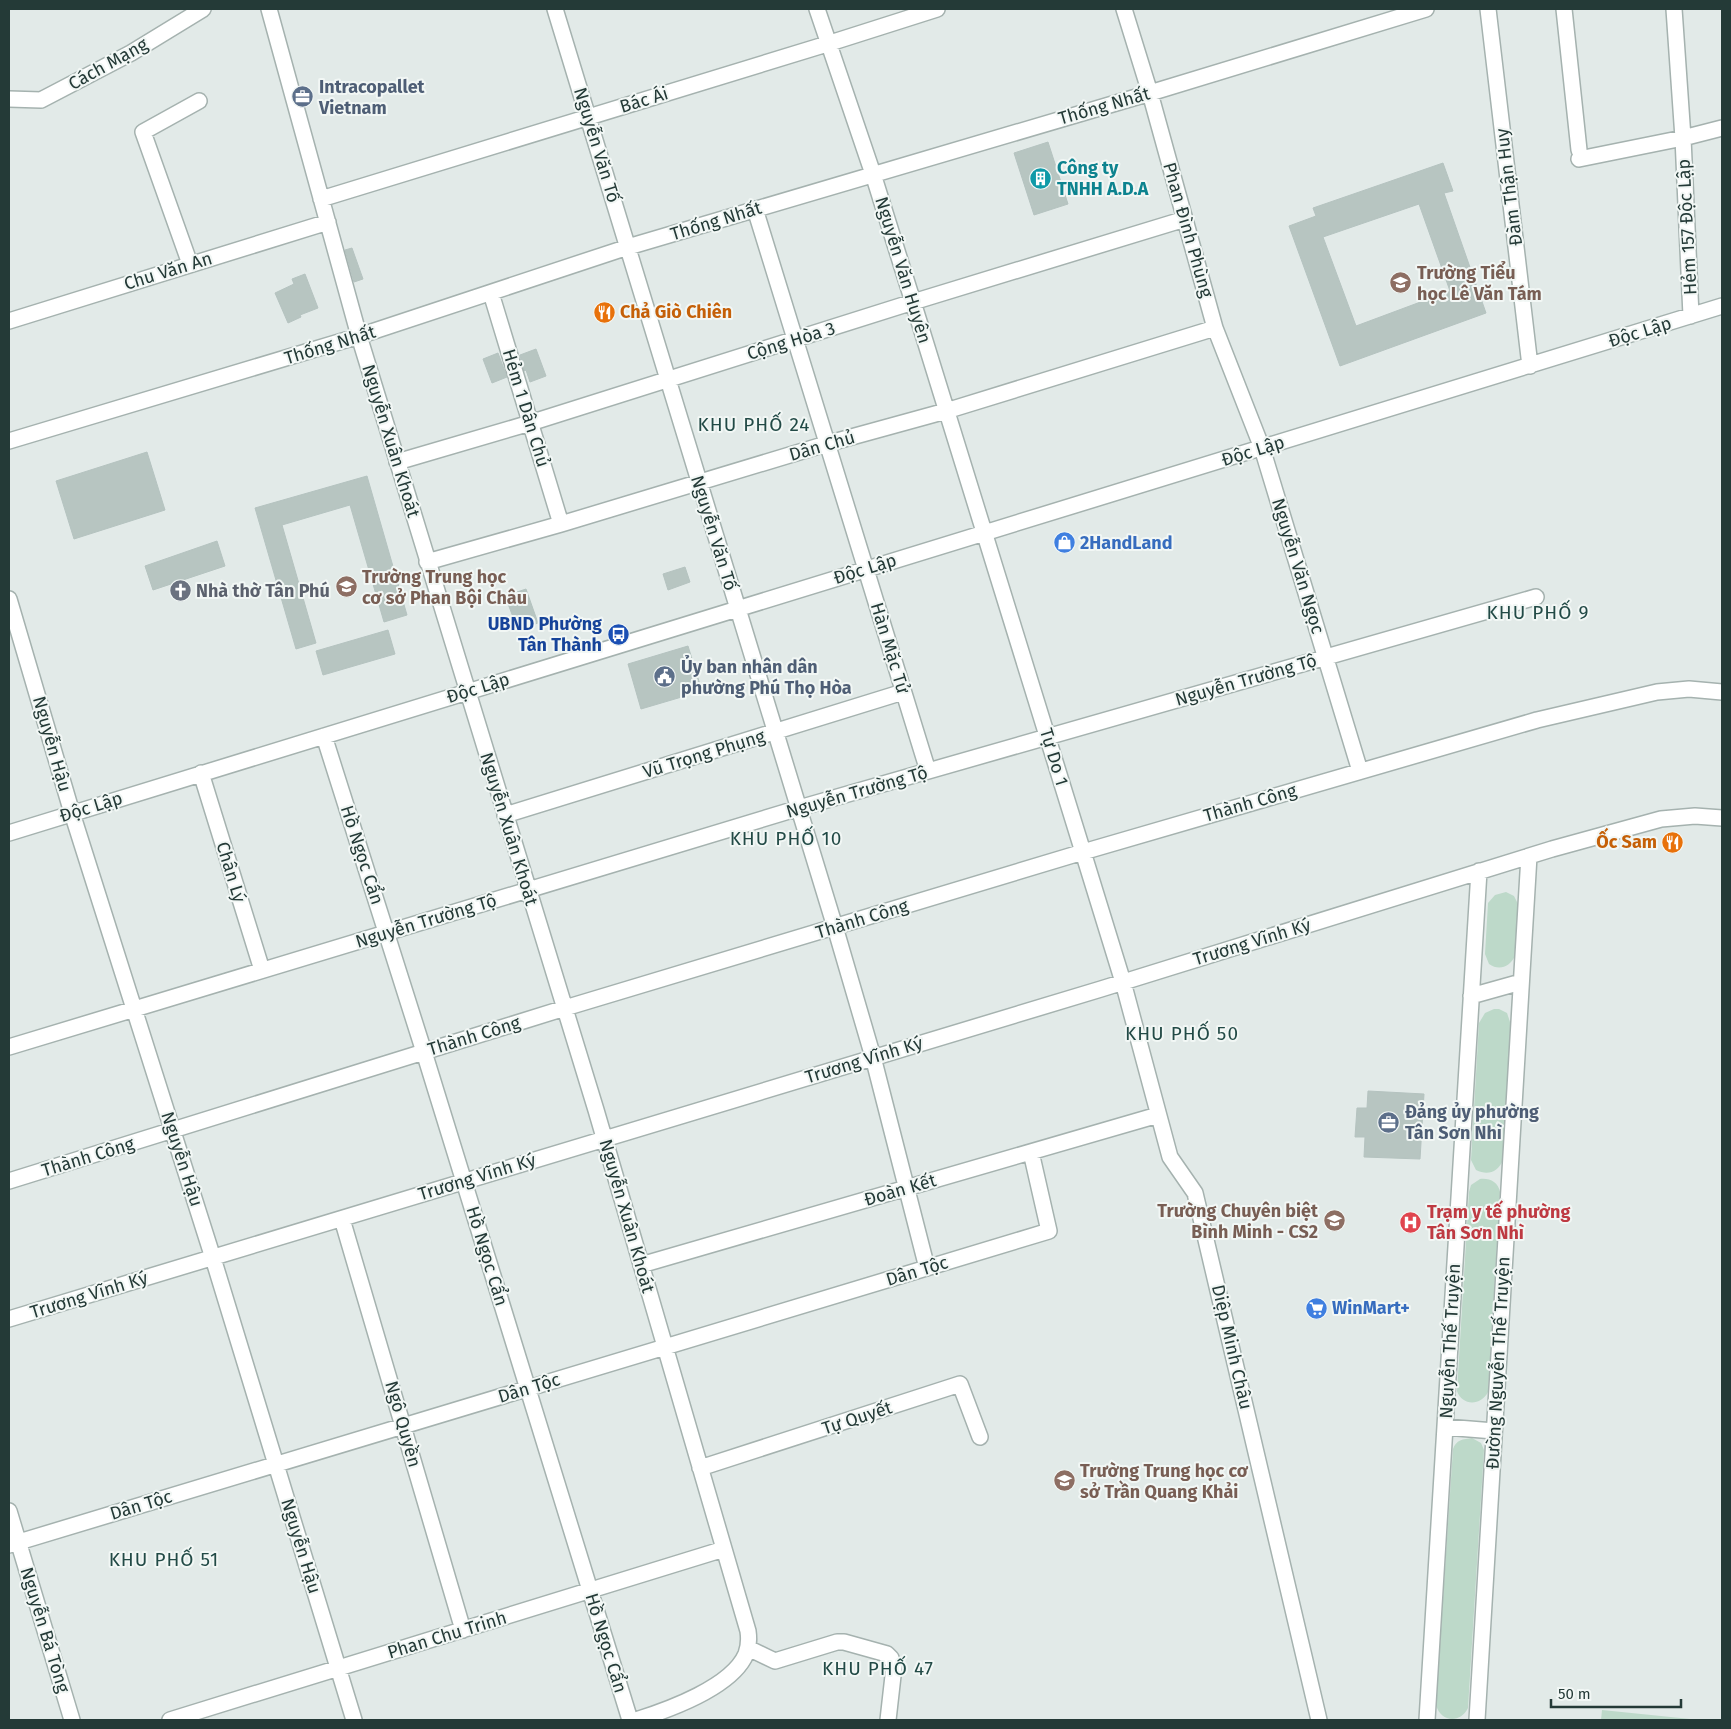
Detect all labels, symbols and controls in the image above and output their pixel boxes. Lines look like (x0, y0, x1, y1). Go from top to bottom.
street label: Cách Mạng (64, 33, 152, 95)
place label: Intracopallet Vietnam (318, 76, 426, 119)
street label: Bác Ái (617, 81, 671, 118)
street label: Thống Nhất (1056, 82, 1153, 130)
office icon: Intracopallet Vietnam (291, 85, 315, 109)
street label: Nguyễn Văn Tố (569, 85, 626, 205)
street label: Đàm Thận Huy (1491, 127, 1527, 247)
place label: Công ty TNHH A.D.A (1057, 157, 1149, 200)
street label: Hẻm 157 Độc Lập (1672, 158, 1702, 296)
street label: Phan Đình Phùng (1158, 160, 1218, 301)
building icon: Công ty TNHH A.D.A (1029, 166, 1053, 190)
street label: Nguyễn Văn Huyên (870, 194, 937, 346)
street label: Thống Nhất (668, 197, 765, 245)
street label: Chu Văn An (121, 247, 215, 295)
place label: Trường Tiểu học Lê Văn Tám (1417, 260, 1542, 305)
school or university icon: Trường Tiểu học Lê Văn Tám (1389, 271, 1413, 295)
restaurant icon: Chả Giò Chiên (592, 300, 616, 324)
place label: Chả Giò Chiên (620, 301, 732, 323)
street label: Độc Lập (1606, 312, 1674, 352)
street label: Cộng Hòa 3 (744, 317, 838, 365)
street label: Thống Nhất (282, 321, 379, 369)
street label: Hẻm 1 Dân Chủ (498, 346, 554, 470)
street label: Nguyễn Xuân Khoát (357, 362, 426, 521)
district label: KHU PHỐ 24 (698, 411, 810, 436)
street label: Dân Chủ (787, 426, 857, 466)
street label: Độc Lập (1219, 431, 1287, 471)
street label: Nguyễn Văn Tố (686, 473, 743, 593)
street label: Nguyễn Văn Ngọc (1267, 495, 1330, 637)
shop icon: 2HandLand (1052, 531, 1076, 555)
place label: 2HandLand (1080, 532, 1172, 554)
street label: Độc Lập (831, 549, 899, 589)
place label: Trường Trung học cơ sở Phan Bội Châu (362, 566, 527, 609)
school or university icon: Trường Trung học cơ sở Phan Bội Châu (334, 575, 358, 599)
church icon: Nhà thờ Tân Phú (168, 579, 192, 603)
place label: Nhà thờ Tân Phú (196, 580, 330, 602)
district label: KHU PHỐ 9 (1487, 599, 1589, 624)
street label: Hàn Mặc Tử (866, 600, 914, 696)
place label: UBND Phường Tân Thành (488, 613, 602, 656)
bus stop icon: UBND Phường Tân Thành (606, 622, 630, 646)
street label: Nguyễn Trường Tộ (1172, 648, 1319, 711)
place label: Ủy ban nhân dân phường Phú Thọ Hòa (681, 654, 852, 699)
public building icon: Ủy ban nhân dân phường Phú Thọ Hòa (653, 665, 677, 689)
street label: Độc Lập (444, 668, 512, 708)
street label: Nguyễn Hậu (28, 693, 77, 794)
street label: Vũ Trọng Phụng (640, 725, 768, 783)
street label: Tự Do 1 (1035, 726, 1073, 788)
street label: Nguyễn Xuân Khoát (475, 750, 544, 909)
street label: Nguyễn Trường Tộ (783, 760, 930, 823)
street label: Thành Công (1201, 779, 1300, 827)
street label: Độc Lập (57, 787, 125, 827)
street label: Hồ Ngọc Cẩn (336, 802, 389, 907)
district label: KHU PHỐ 10 (730, 825, 842, 850)
place label: Ốc Sam (1596, 827, 1657, 853)
restaurant icon: Ốc Sam (1661, 830, 1685, 854)
street label: Chân Lý (211, 839, 251, 905)
street label: Nguyễn Trường Tộ (353, 888, 499, 953)
street label: Thành Công (813, 894, 912, 944)
street label: Trương Vĩnh Ký (1190, 914, 1314, 970)
street label: Thành Công (425, 1011, 524, 1061)
district label: KHU PHỐ 50 (1125, 1020, 1239, 1045)
street label: Trương Vĩnh Ký (802, 1032, 926, 1088)
place label: Đảng ủy phường Tân Sơn Nhì (1405, 1101, 1539, 1144)
street label: Nguyễn Hậu (156, 1109, 209, 1209)
office icon: Đảng ủy phường Tân Sơn Nhì (1377, 1110, 1401, 1134)
street label: Thành Công (39, 1132, 138, 1182)
street label: Nguyễn Xuân Khoát (595, 1136, 661, 1296)
street label: Trương Vĩnh Ký (415, 1149, 539, 1205)
street label: Đoàn Kết (861, 1169, 939, 1211)
place label: Trường Chuyên biệt Bình Minh - CS2 (1157, 1200, 1319, 1243)
place label: Trạm y tế phường Tân Sơn Nhì (1427, 1200, 1571, 1244)
street label: Hồ Ngọc Cẩn (461, 1203, 514, 1308)
school or university icon: Trường Chuyên biệt Bình Minh - CS2 (1322, 1209, 1346, 1233)
hospital icon: Trạm y tế phường Tân Sơn Nhì (1399, 1210, 1423, 1234)
street label: Dân Tộc (883, 1251, 951, 1291)
street label: Đường Nguyễn Thế Truyện (1480, 1256, 1515, 1470)
street label: Nguyễn Thế Truyện (1434, 1263, 1465, 1419)
street label: Trương Vĩnh Ký (27, 1267, 151, 1323)
street label: Diệp Minh Châu (1207, 1282, 1257, 1412)
supermarket icon: WinMart+ (1304, 1296, 1328, 1320)
place label: WinMart+ (1332, 1297, 1410, 1319)
street label: Dân Tộc (495, 1368, 563, 1408)
street label: Ngô Quyền (380, 1378, 426, 1470)
street label: Tự Quyết (819, 1396, 895, 1440)
place label: Trường Trung học cơ sở Trần Quang Khải (1080, 1460, 1249, 1503)
school or university icon: Trường Trung học cơ sở Trần Quang Khải (1052, 1469, 1076, 1493)
street label: Dân Tộc (107, 1485, 175, 1525)
street label: Nguyễn Hậu (276, 1495, 327, 1596)
district label: KHU PHỐ 51 (109, 1546, 219, 1571)
street label: Nguyễn Bá Tòng (15, 1564, 76, 1696)
street label: Hồ Ngọc Cẩn (580, 1590, 633, 1695)
street label: Phan Chu Trinh (385, 1606, 509, 1664)
district label: KHU PHỐ 47 (822, 1655, 934, 1680)
scale bar (1551, 1676, 1681, 1708)
text: 50 m (1558, 1685, 1591, 1703)

